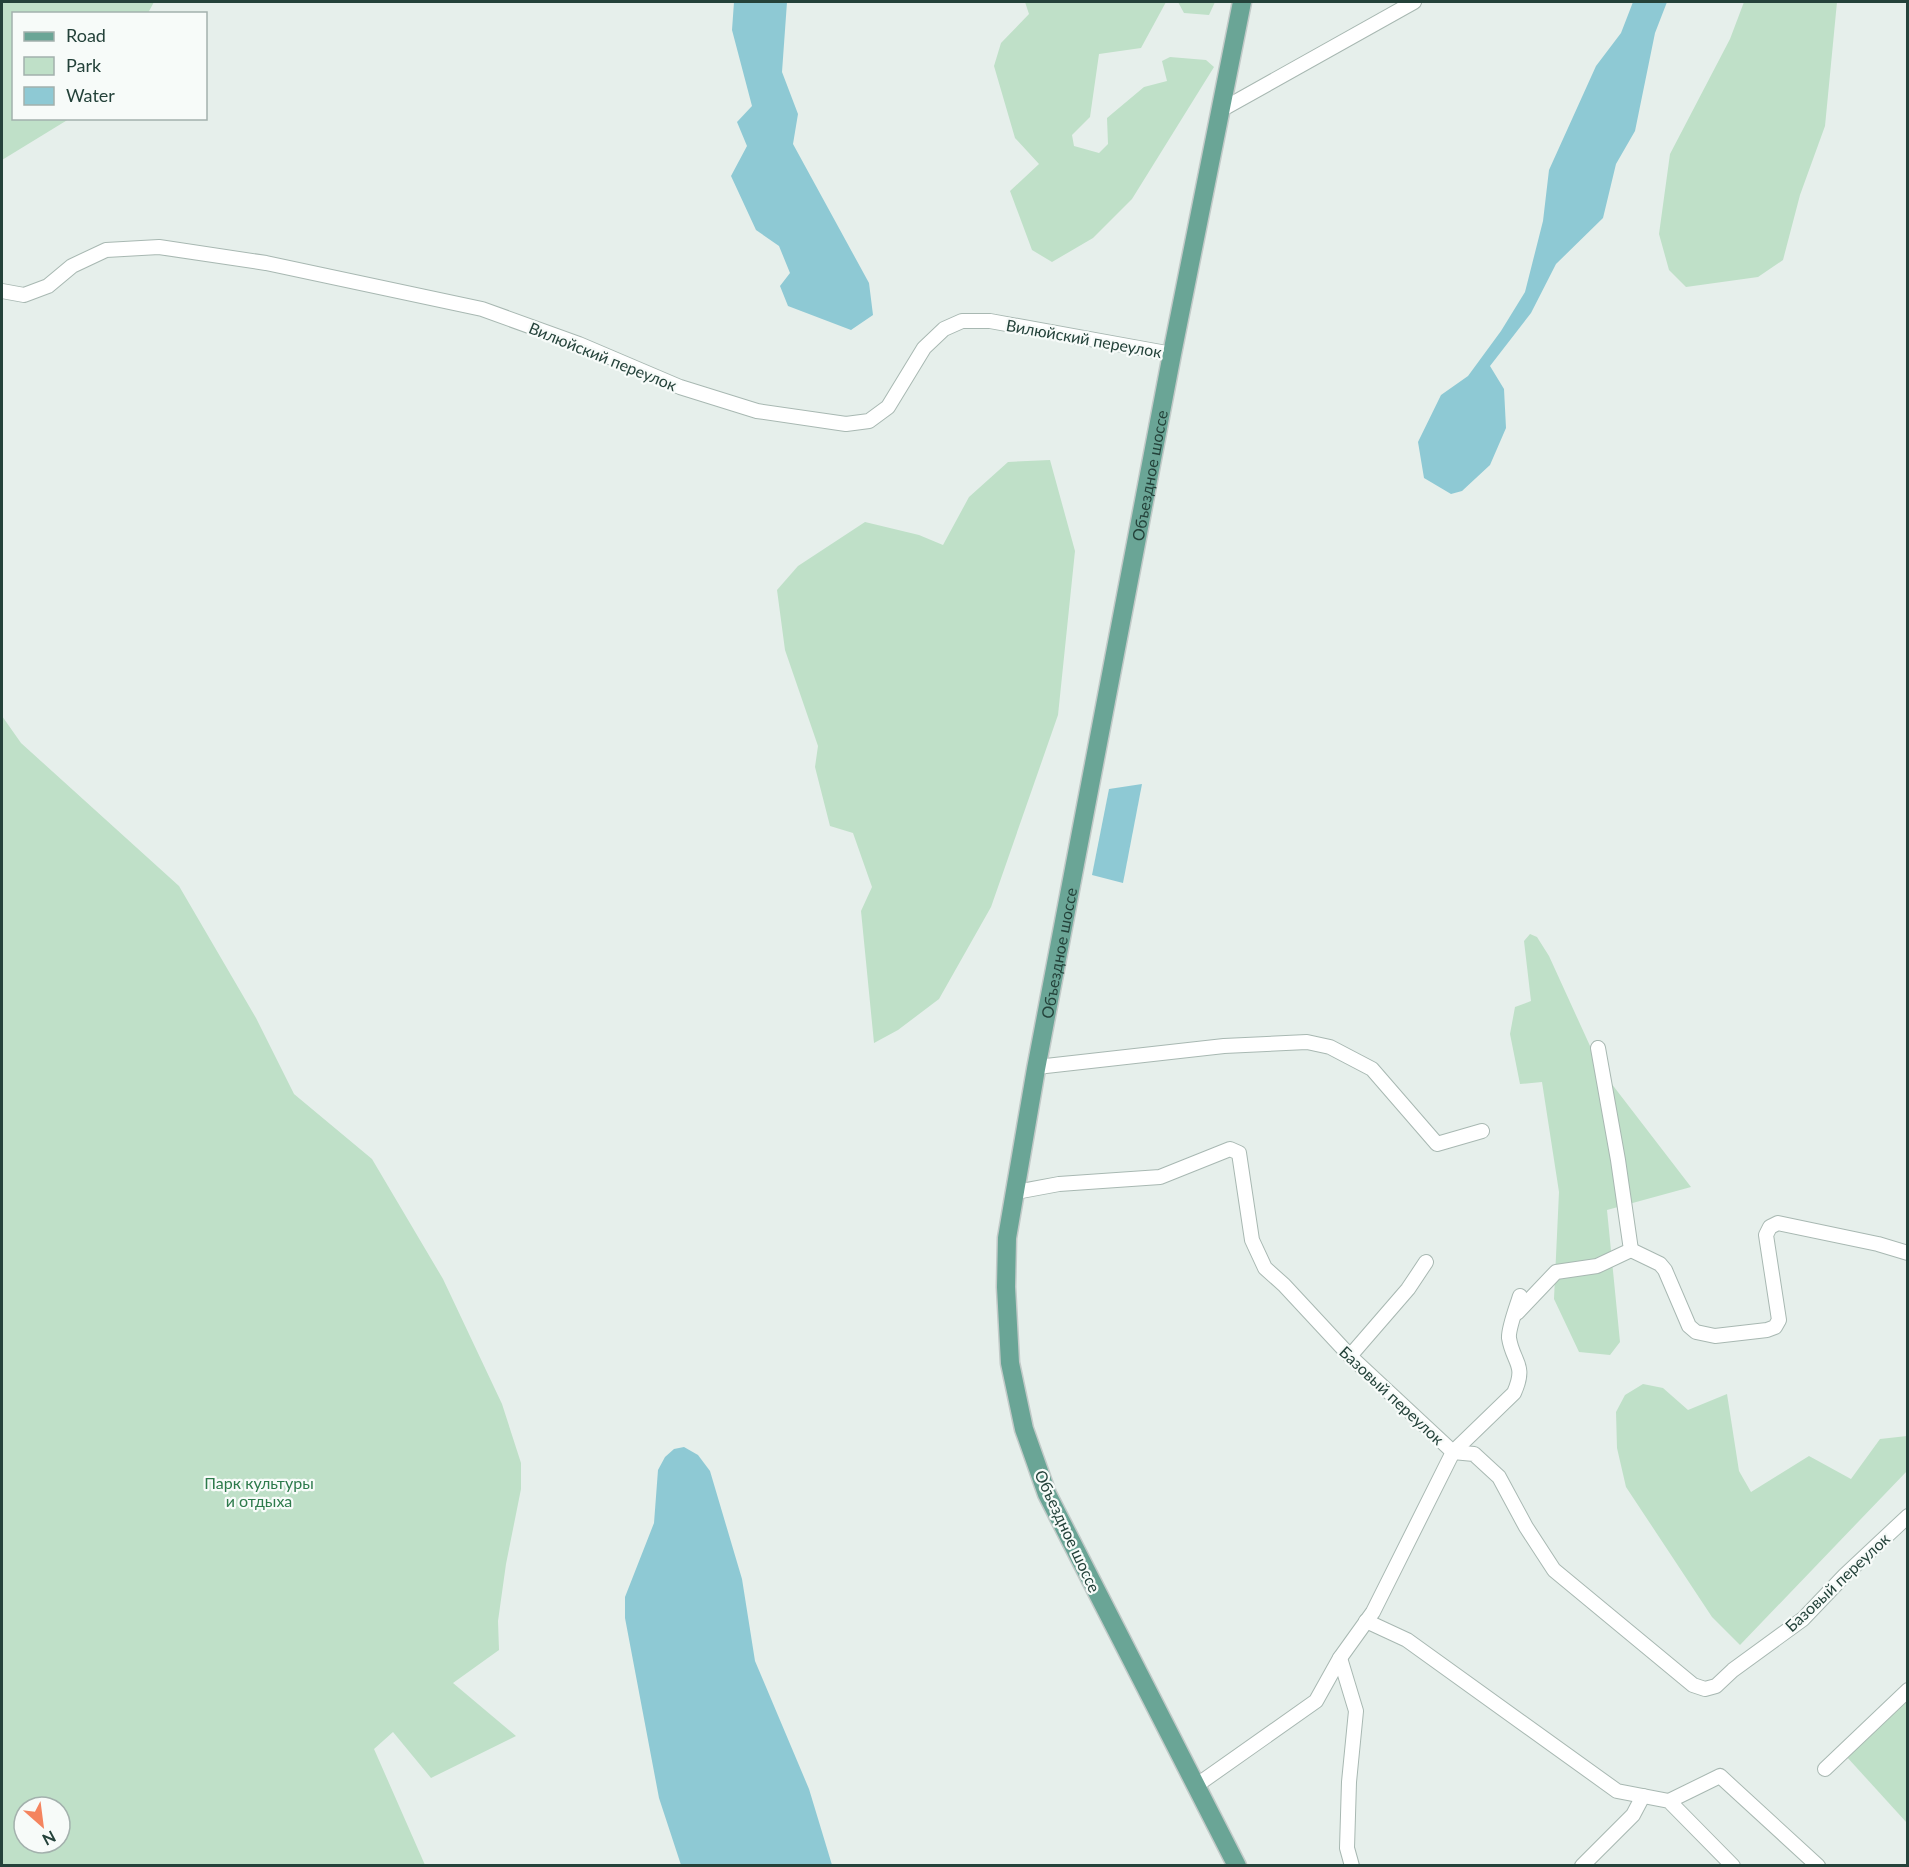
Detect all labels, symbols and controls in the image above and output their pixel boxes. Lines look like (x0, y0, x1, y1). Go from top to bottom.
legend (12, 12, 207, 120)
text: Road (66, 24, 106, 46)
text: Park (66, 54, 102, 76)
text: Water (66, 84, 115, 106)
street label: Вилюйский переулок (1005, 315, 1164, 361)
street label: Вилюйский переулок (526, 318, 680, 395)
street label: Объездное шоссе (1127, 408, 1171, 542)
street label: Объездное шоссе (1036, 886, 1080, 1020)
street label: Базовый переулок (1336, 1342, 1449, 1449)
street label: Объездное шоссе (1031, 1467, 1105, 1595)
park label: Парк культуры и отдыха (204, 1473, 314, 1510)
street label: Базовый переулок (1781, 1528, 1894, 1635)
north arrow (12, 1795, 72, 1855)
text: N (39, 1827, 59, 1850)

